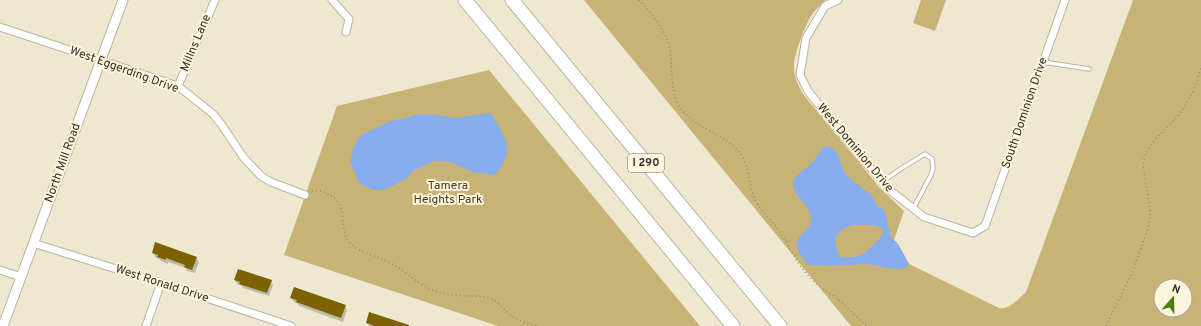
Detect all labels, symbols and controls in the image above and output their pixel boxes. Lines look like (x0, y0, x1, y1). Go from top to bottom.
street label: Millns Lane (177, 12, 215, 74)
street label: West Eggerding Drive (67, 43, 181, 97)
street label: South Dominion Drive (998, 55, 1052, 171)
street label: West Dominion Drive (813, 100, 897, 196)
street label: North Mill Road (41, 121, 85, 205)
road number: I 290 (628, 154, 664, 172)
park label: Tamera Heights Park (414, 178, 482, 208)
street label: West Ronald Drive (113, 261, 211, 307)
north arrow (1153, 278, 1193, 318)
text: N (1170, 282, 1182, 297)

